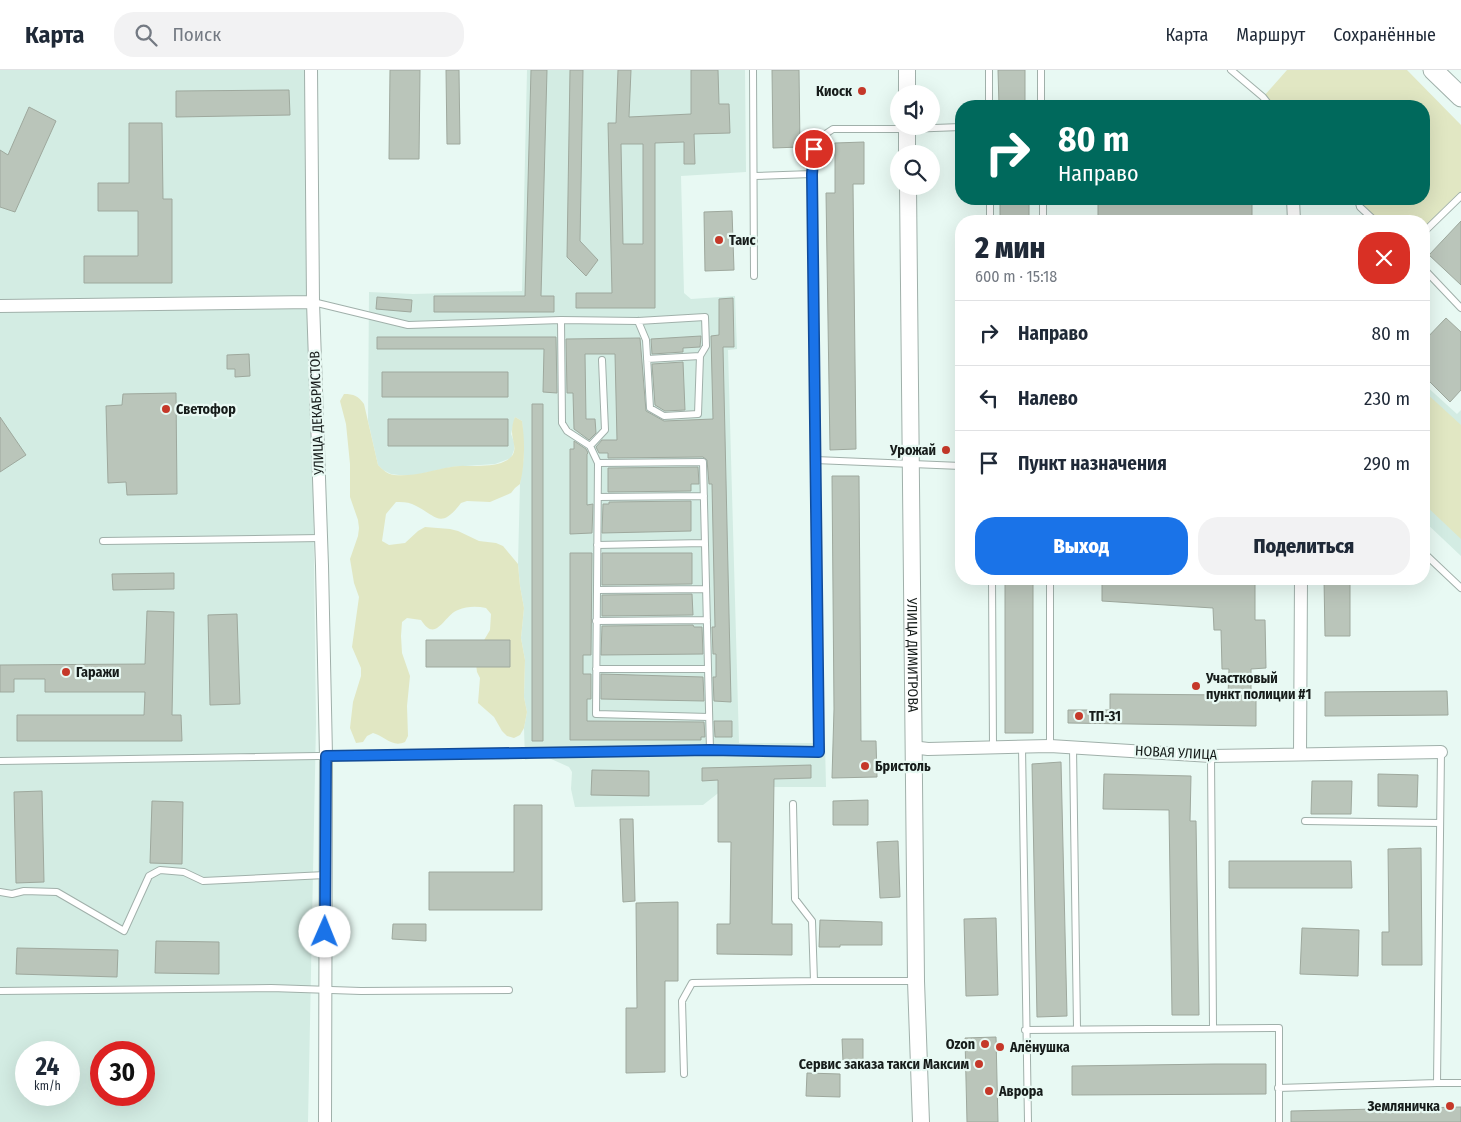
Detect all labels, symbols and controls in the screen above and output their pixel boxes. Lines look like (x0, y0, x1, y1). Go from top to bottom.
search box (114, 12, 464, 57)
text: Карта (25, 21, 84, 49)
icon: search (132, 21, 160, 49)
text: Поиск (172, 23, 221, 46)
text: Карта (1165, 24, 1208, 46)
text: Маршрут (1236, 24, 1305, 46)
text: Сохранённые (1333, 24, 1436, 46)
place label: Киоск (816, 83, 853, 100)
marker: Киоск (856, 85, 868, 97)
map controls (890, 85, 940, 195)
button: sound (890, 85, 940, 135)
text: 80 m (1058, 118, 1130, 160)
icon: right (975, 120, 1040, 185)
pin (793, 128, 835, 170)
icon: arrive (800, 135, 828, 163)
button: search (890, 145, 940, 195)
text: Направо (1058, 160, 1139, 187)
text: 2 мин (975, 230, 1045, 266)
place label: Таис (729, 232, 757, 249)
button: close (1358, 232, 1410, 284)
marker: Таис (713, 234, 725, 246)
text: 600 m · 15:18 (975, 267, 1057, 286)
icon: right (975, 319, 1003, 347)
text: Направо (1018, 322, 1088, 345)
text: 80 m (1372, 322, 1410, 345)
street label: УЛИЦА ДЕКАБРИСТОВ (306, 350, 328, 476)
icon: left (975, 384, 1003, 412)
text: Налево (1018, 387, 1078, 410)
text: 230 m (1364, 387, 1410, 410)
place label: Светофор (176, 401, 236, 418)
marker: Светофор (160, 403, 172, 415)
place label: Урожай (889, 442, 936, 459)
marker: Урожай (940, 444, 952, 456)
icon: arrive (975, 449, 1003, 477)
text: Пункт назначения (1018, 452, 1167, 475)
text: 290 m (1364, 452, 1410, 475)
button: Выход (975, 517, 1188, 575)
button: Поделиться (1198, 517, 1410, 575)
street label: УЛИЦА ДИМИТРОВА (904, 597, 922, 713)
place label: Гаражи (76, 664, 120, 681)
marker: Гаражи (60, 666, 72, 678)
place label: Участковый пункт полиции #1 (1205, 670, 1311, 703)
marker: Участковый пункт полиции #1 (1190, 680, 1202, 692)
place label: ТП-31 (1089, 708, 1121, 725)
marker: ТП-31 (1073, 710, 1085, 722)
street label: НОВАЯ УЛИЦА (1134, 742, 1218, 764)
place label: Бристоль (875, 758, 931, 775)
marker: Бристоль (859, 760, 871, 772)
position arrow (298, 905, 350, 957)
place label: Ozon (946, 1036, 975, 1053)
marker: Ozon (979, 1038, 991, 1050)
place label: Алёнушка (1009, 1039, 1070, 1056)
speed limit sign: 30 (90, 1041, 155, 1106)
marker: Алёнушка (994, 1041, 1006, 1053)
text: 24 (36, 1052, 59, 1082)
place label: Сервис заказа такси Максим (799, 1056, 969, 1073)
marker: Сервис заказа такси Максим (973, 1058, 985, 1070)
text: km/h (34, 1079, 61, 1093)
place label: Аврора (998, 1083, 1043, 1100)
marker: Аврора (983, 1085, 995, 1097)
place label: Земляничка (1366, 1098, 1440, 1115)
marker: Земляничка (1444, 1100, 1456, 1112)

